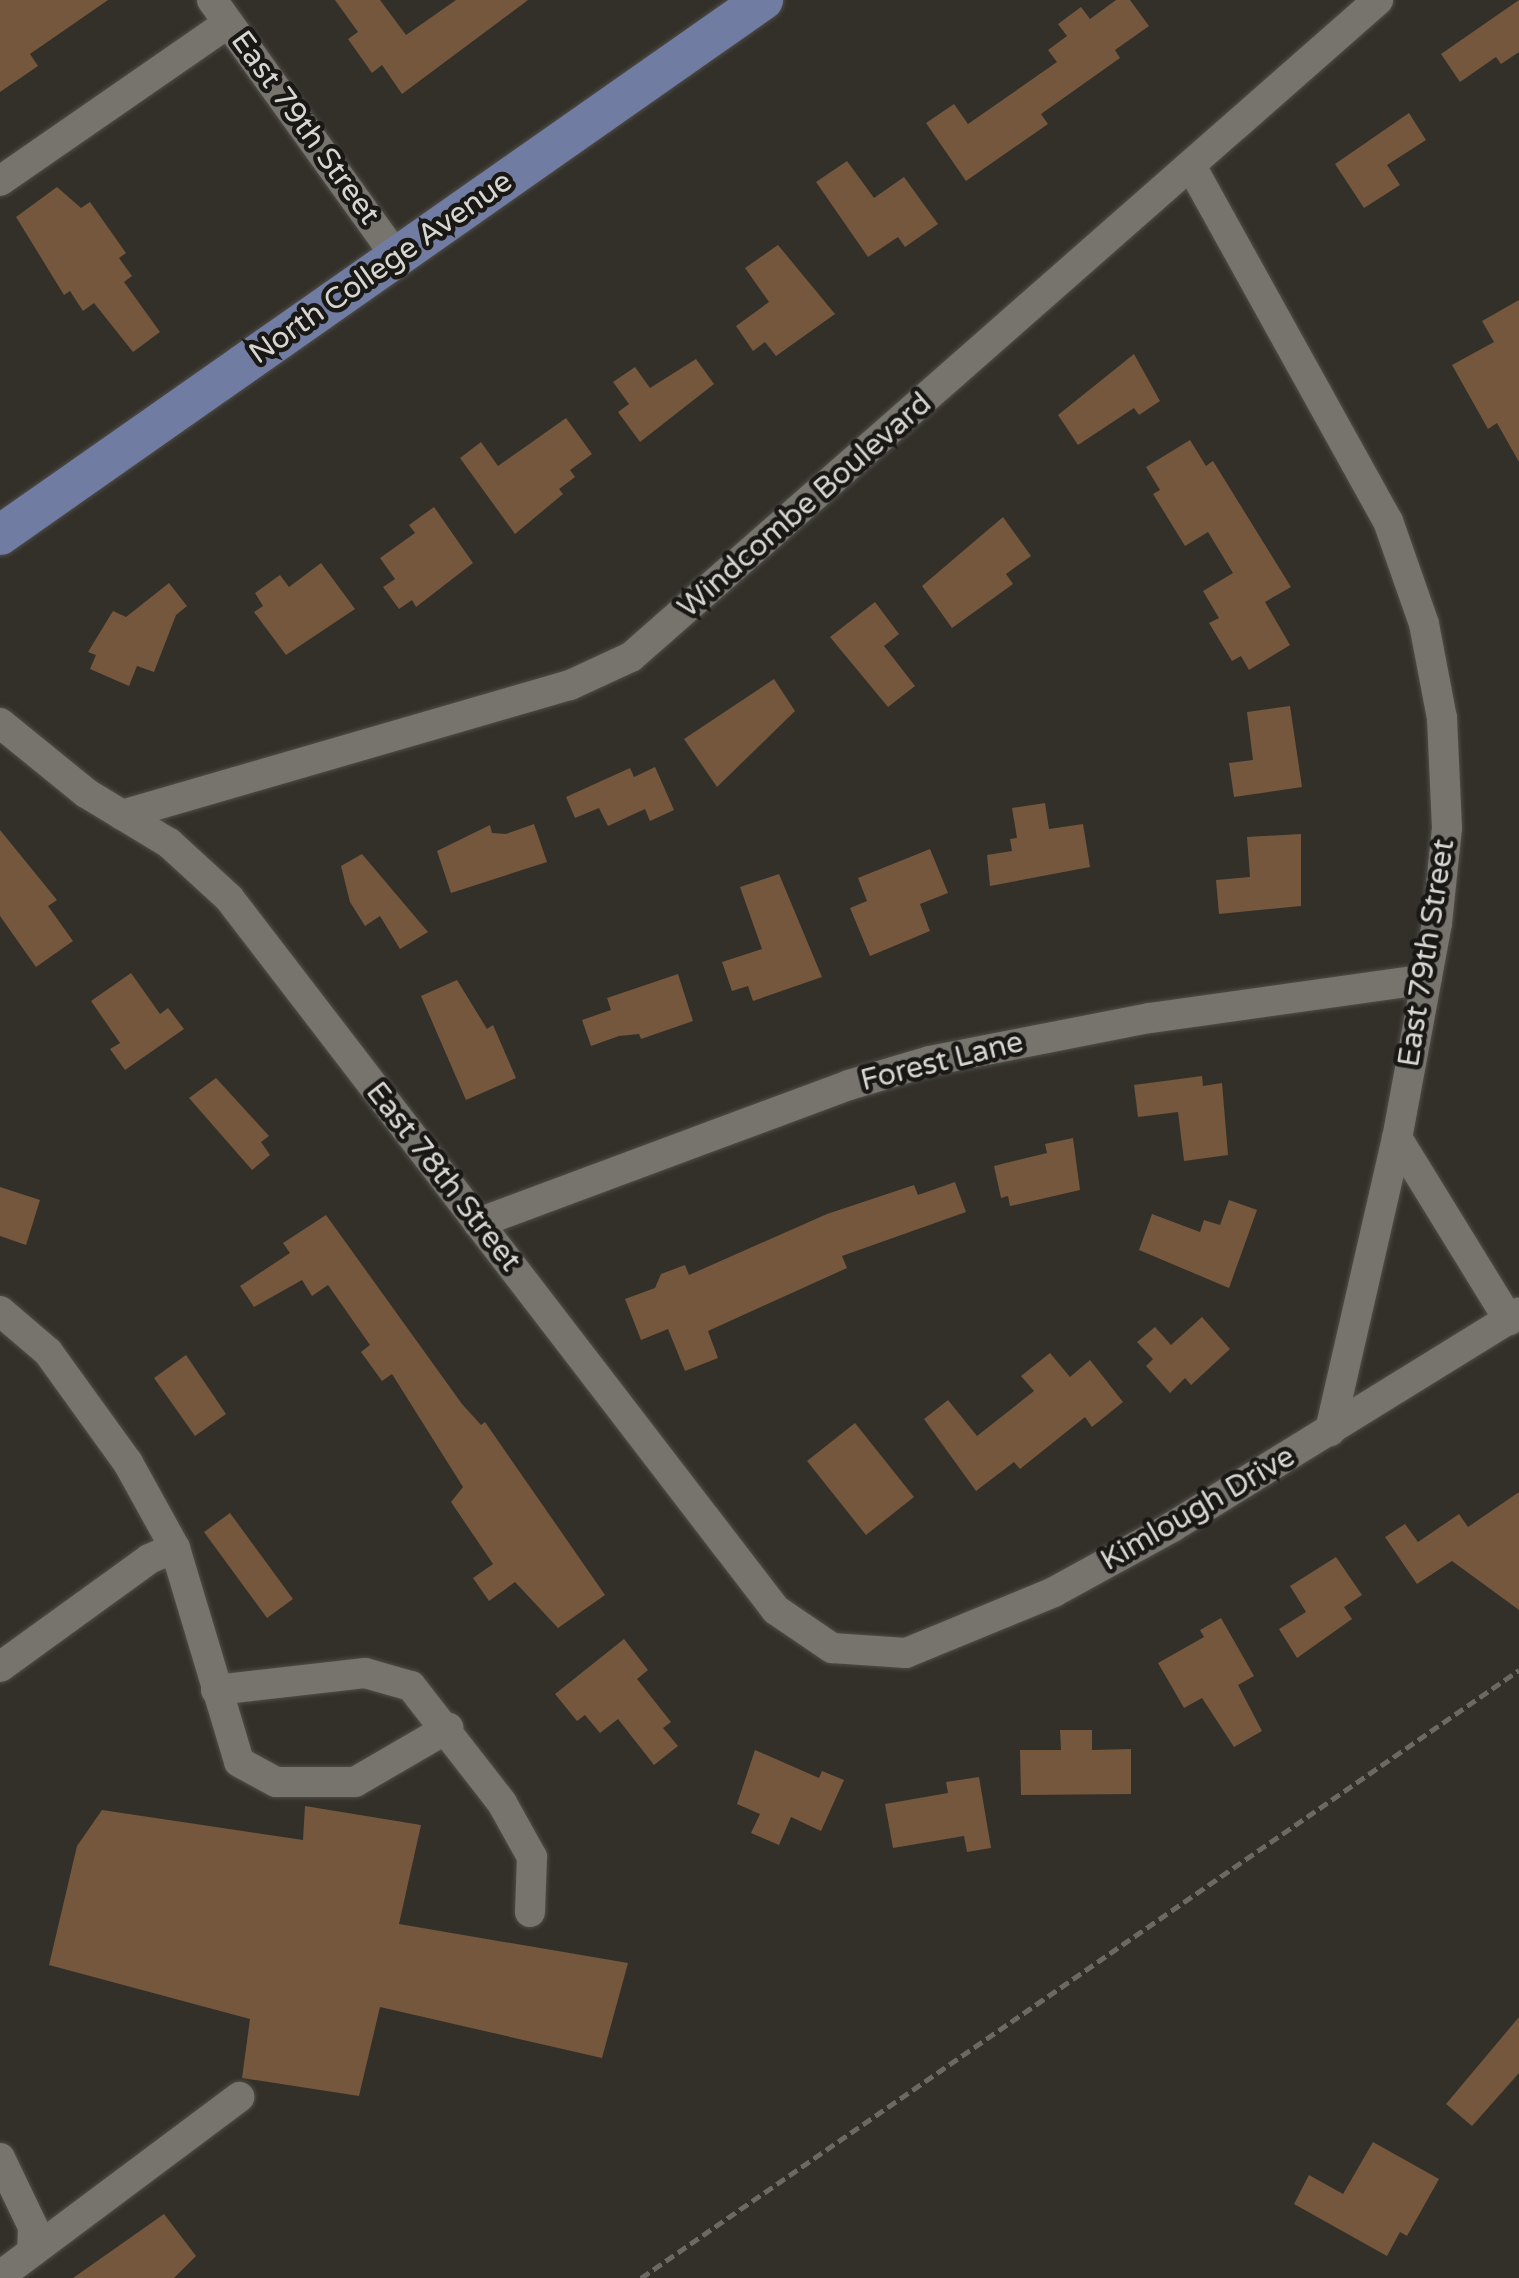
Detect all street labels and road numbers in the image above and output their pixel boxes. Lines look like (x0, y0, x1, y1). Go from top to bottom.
street label: East 79th Street (223, 24, 387, 232)
street label: North College Avenue (243, 164, 519, 372)
street label: Windcombe Boulevard (671, 386, 939, 626)
street label: East 79th Street (1391, 836, 1463, 1070)
street label: Forest Lane (857, 1024, 1027, 1100)
street label: East 78th Street (358, 1075, 528, 1279)
street label: Kimlough Drive (1095, 1439, 1301, 1579)

